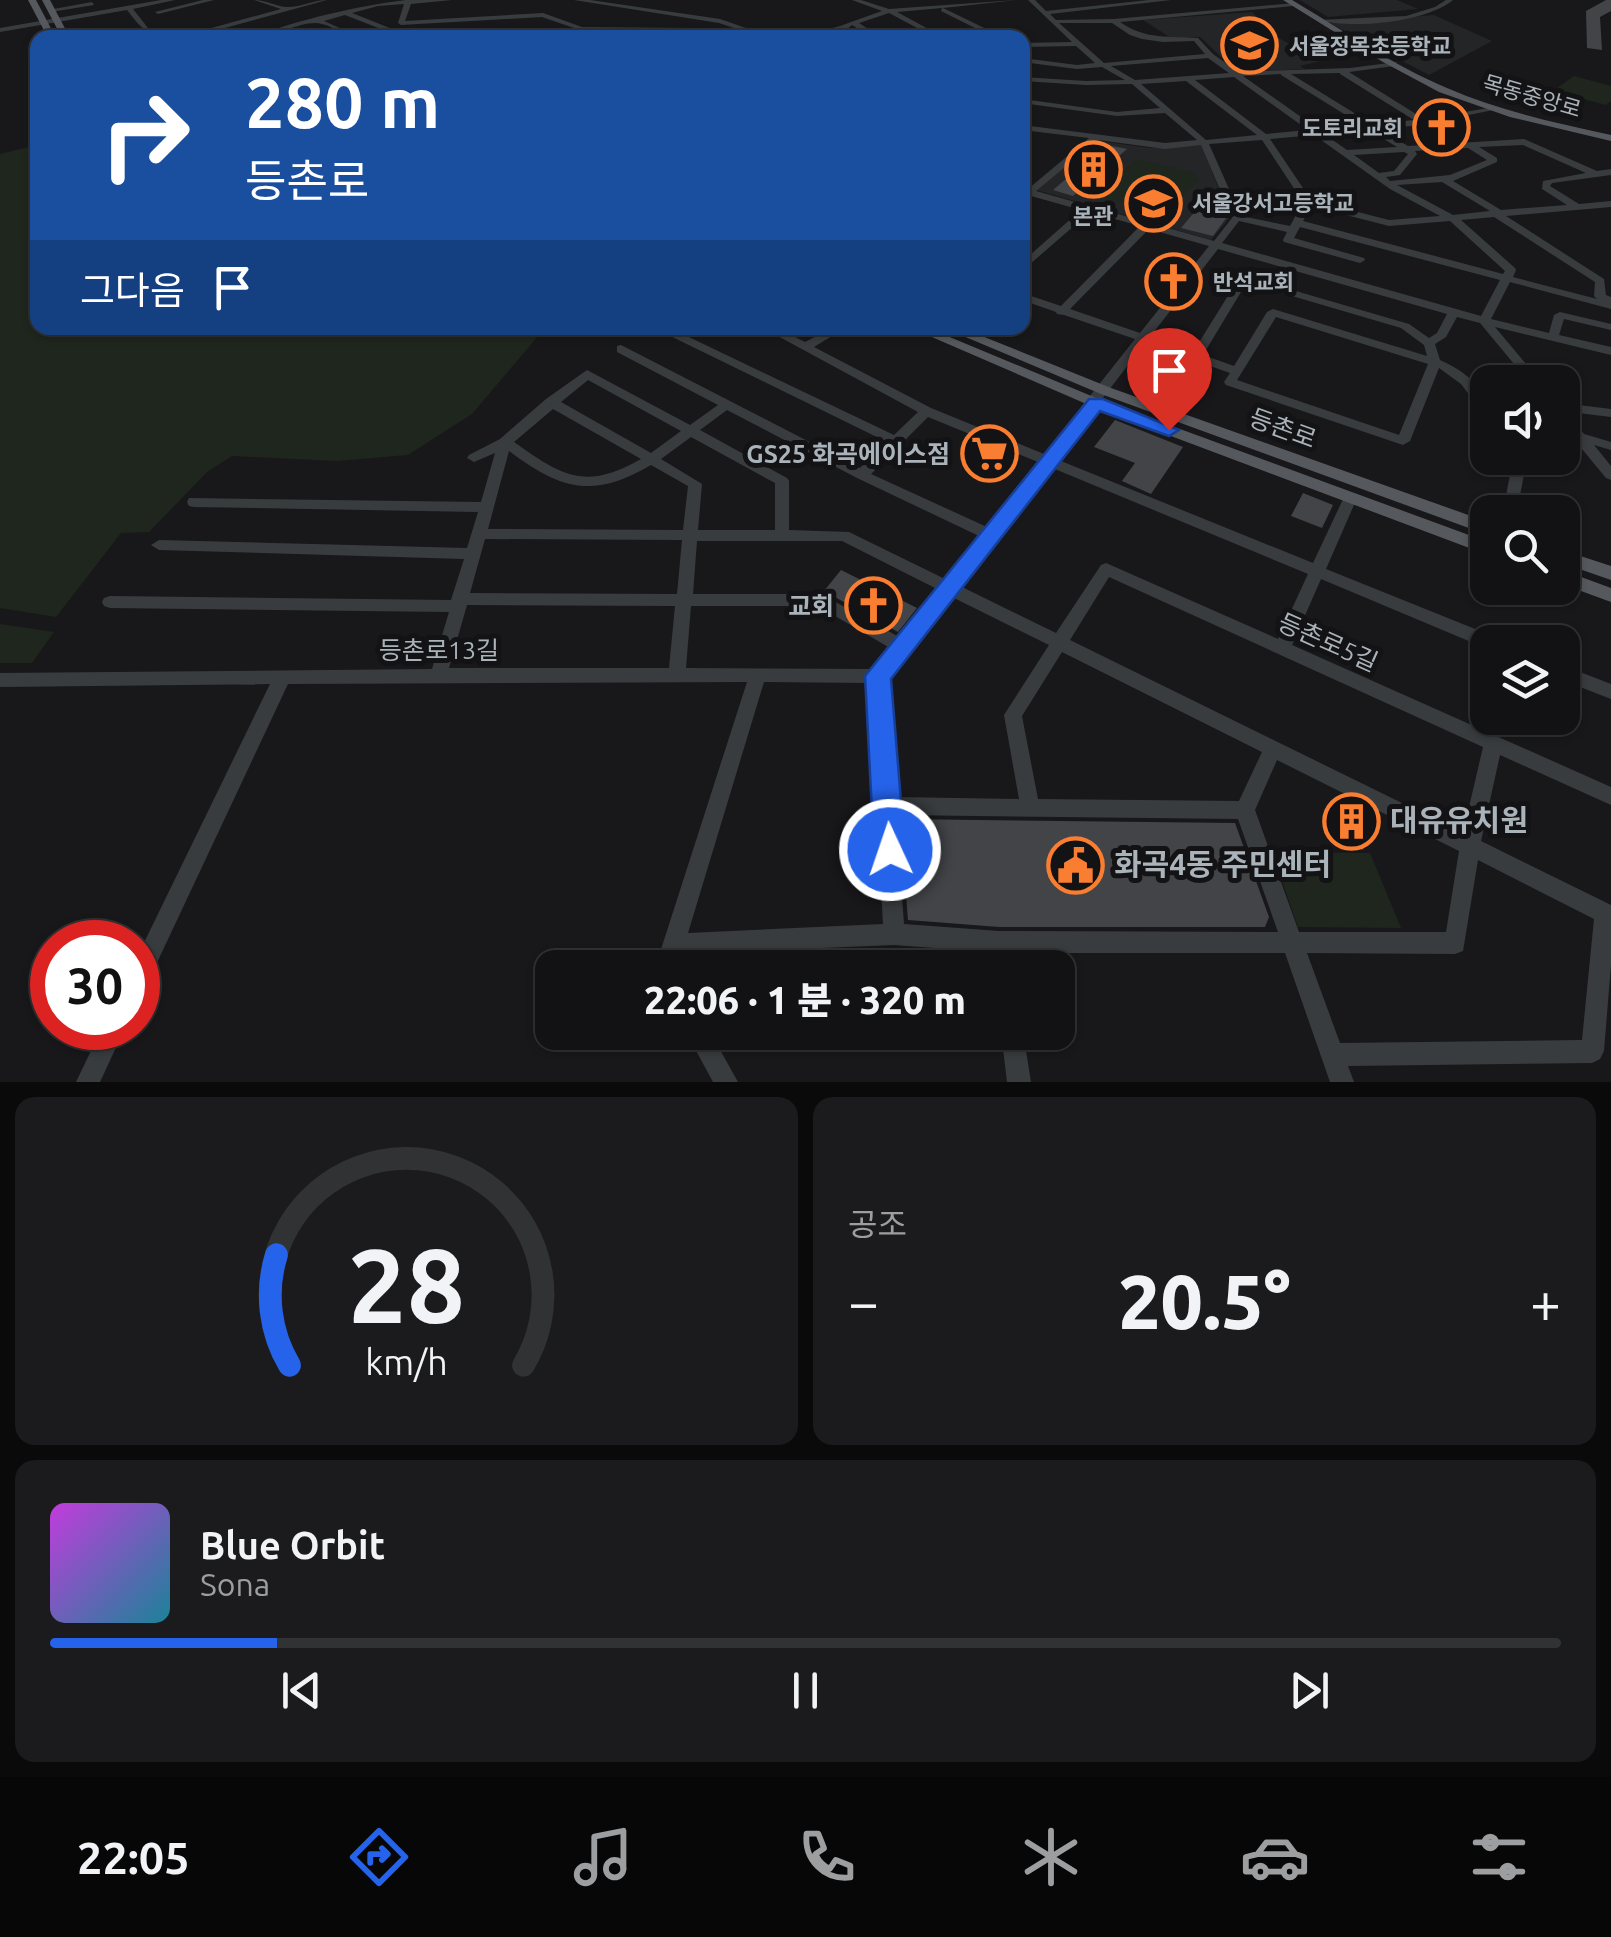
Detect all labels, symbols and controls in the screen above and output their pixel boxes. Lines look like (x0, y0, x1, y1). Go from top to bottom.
school or university icon: 서울정목초등학교 (1220, 16, 1280, 76)
place label: 서울정목초등학교 (1289, 33, 1451, 58)
text: 280 m (245, 63, 440, 141)
icon: right (80, 70, 210, 200)
street label: 목동중앙로 (1480, 70, 1584, 121)
church icon: 도토리교회 (1412, 98, 1472, 158)
place label: 도토리교회 (1302, 115, 1403, 140)
building icon: 본관 (1063, 139, 1123, 199)
text: 등촌로 (245, 155, 369, 206)
school or university icon: 서울강서고등학교 (1123, 173, 1183, 233)
place label: 서울강서고등학교 (1192, 190, 1354, 215)
place label: 본관 (1073, 203, 1113, 228)
church icon: 반석교회 (1144, 252, 1204, 312)
icon: arrive (205, 260, 260, 315)
text: 그다음 (80, 269, 185, 311)
place label: 반석교회 (1213, 269, 1294, 294)
pin (1127, 328, 1212, 431)
icon: arrive (1142, 343, 1197, 398)
map controls (1470, 365, 1580, 735)
button: sound (1470, 365, 1580, 475)
street label: 등촌로 (1246, 403, 1320, 453)
supermarket icon: GS25 화곡에이스점 (959, 424, 1019, 484)
place label: GS25 화곡에이스점 (746, 440, 950, 468)
button: search (1470, 495, 1580, 605)
church icon: 교회 (843, 576, 903, 636)
place label: 교회 (788, 592, 834, 620)
street label: 등촌로5길 (1274, 608, 1382, 676)
button: layers (1470, 625, 1580, 735)
street label: 등촌로13길 (379, 636, 499, 664)
building icon: 대유유치원 (1321, 791, 1381, 851)
position arrow (838, 798, 942, 902)
place label: 대유유치원 (1390, 803, 1528, 837)
public building icon: 화곡4동 주민센터 (1045, 835, 1105, 895)
place label: 화곡4동 주민센터 (1114, 847, 1331, 881)
speed limit sign: 30 (30, 920, 160, 1050)
text: 22:06 · 1 분 · 320 m (644, 979, 966, 1021)
text: 공조 (848, 1206, 907, 1242)
text: 28 (348, 1226, 465, 1343)
text: 20.5° (1118, 1259, 1291, 1343)
text: − (848, 1271, 879, 1332)
text: + (1530, 1271, 1561, 1332)
text: km/h (365, 1342, 448, 1382)
text: Blue Orbit (200, 1524, 385, 1566)
text: Sona (200, 1566, 270, 1602)
icon: previous (274, 1663, 329, 1718)
icon: pause (778, 1663, 833, 1718)
icon: next (1282, 1663, 1337, 1718)
icon: directions (344, 1822, 414, 1892)
icon: music (568, 1822, 638, 1892)
icon: phone (792, 1822, 862, 1892)
icon: climate (1016, 1822, 1086, 1892)
icon: car (1240, 1822, 1310, 1892)
icon: filters (1464, 1822, 1534, 1892)
text: 22:05 (77, 1832, 190, 1883)

